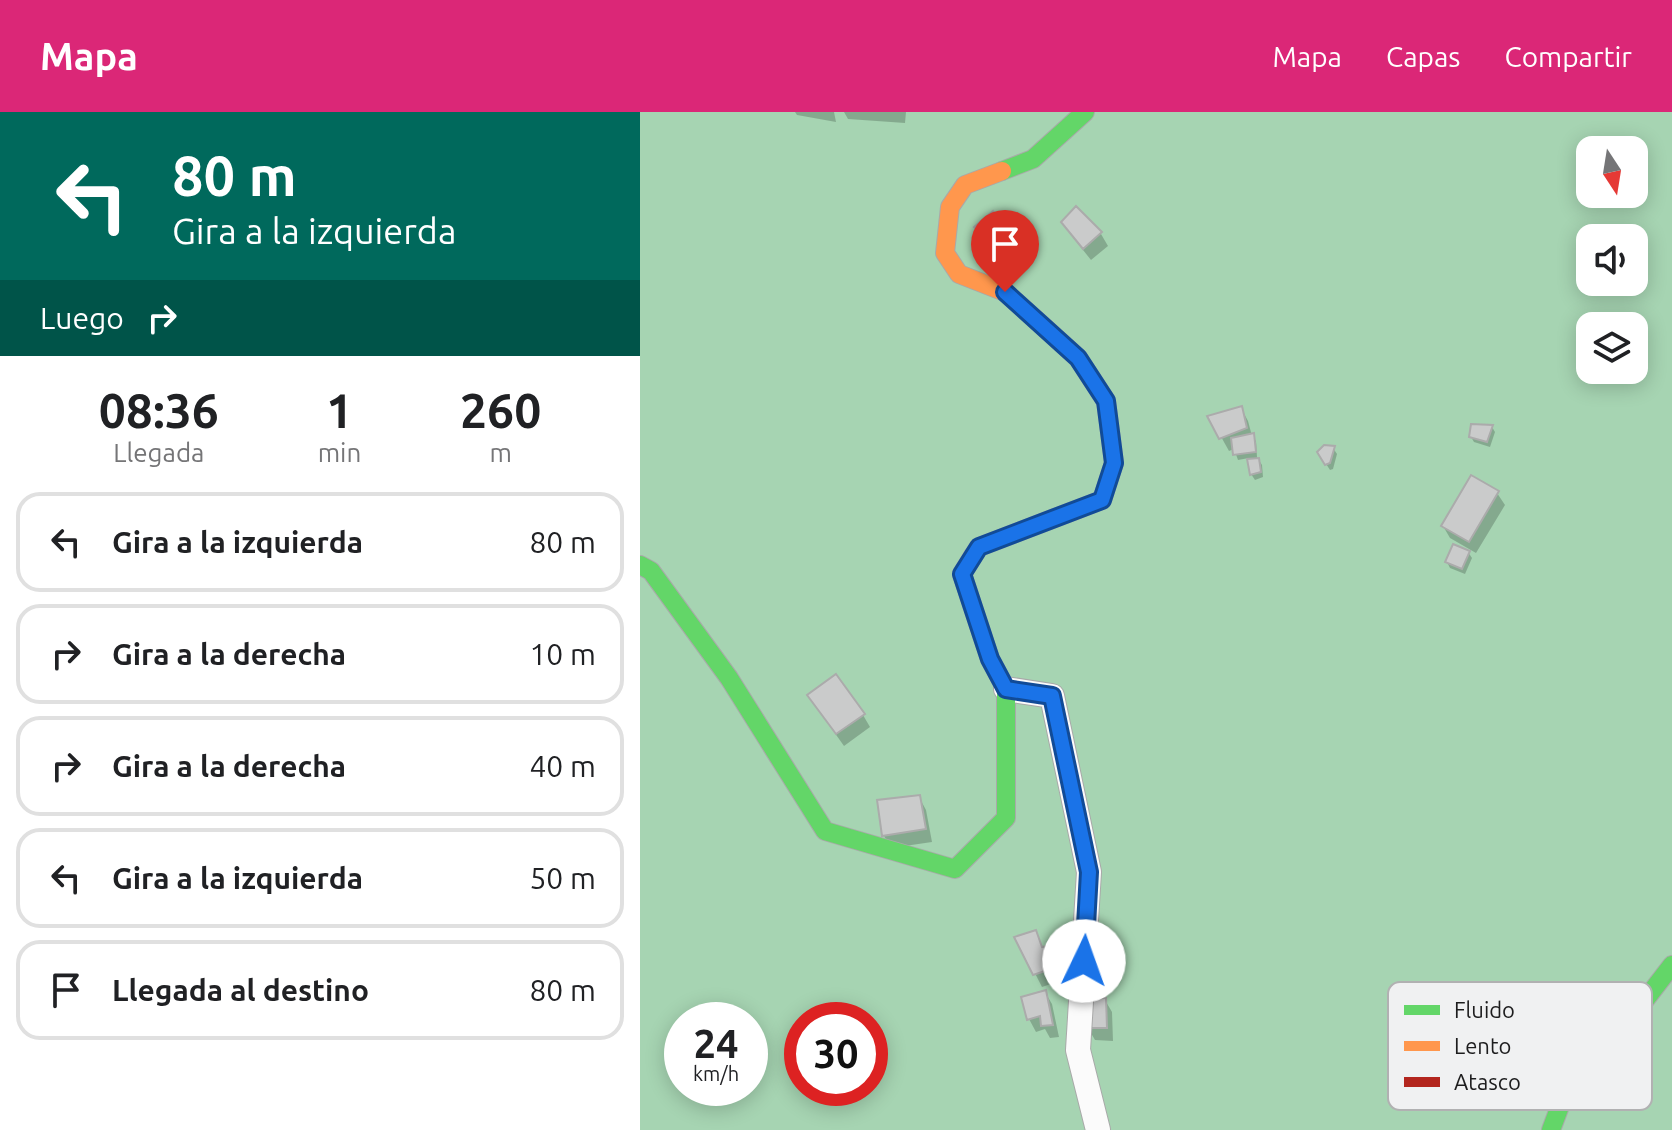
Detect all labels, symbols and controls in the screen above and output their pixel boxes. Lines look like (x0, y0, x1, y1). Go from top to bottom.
text: Mapa (40, 35, 138, 77)
text: Mapa (1272, 41, 1342, 72)
text: Capas (1386, 41, 1461, 72)
text: Compartir (1505, 41, 1632, 72)
north arrow (1576, 136, 1648, 208)
map controls (1576, 136, 1648, 384)
icon: left (40, 144, 144, 248)
text: 80 m (172, 144, 297, 207)
text: Gira a la izquierda (172, 210, 456, 251)
pin (971, 210, 1039, 292)
icon: arrive (983, 222, 1027, 266)
button: sound (1576, 224, 1648, 296)
icon: right (140, 296, 184, 340)
text: Luego (40, 301, 124, 335)
button: layers (1576, 312, 1648, 384)
text: 08:36 (99, 383, 219, 437)
text: 1 (326, 383, 353, 437)
text: 260 (460, 383, 541, 437)
text: Llegada (113, 438, 204, 467)
text: min (318, 438, 361, 467)
text: m (489, 438, 512, 467)
icon: left (44, 520, 88, 564)
text: Gira a la izquierda (112, 525, 363, 559)
text: 80 m (529, 525, 596, 559)
icon: right (44, 632, 88, 676)
text: Gira a la derecha (112, 637, 346, 671)
text: 10 m (529, 637, 596, 671)
icon: right (44, 744, 88, 788)
text: Gira a la derecha (112, 749, 346, 783)
text: 40 m (529, 749, 596, 783)
icon: left (44, 856, 88, 900)
text: Gira a la izquierda (112, 861, 363, 895)
text: 50 m (529, 861, 596, 895)
position arrow (1042, 919, 1126, 1003)
icon: arrive (44, 968, 88, 1012)
text: Llegada al destino (112, 973, 369, 1007)
text: 80 m (529, 973, 596, 1007)
legend (1388, 982, 1652, 1110)
text: Fluido (1454, 997, 1515, 1022)
speed limit sign: 30 (784, 1002, 888, 1106)
text: 24 (693, 1021, 739, 1066)
text: Lento (1454, 1033, 1511, 1058)
text: km/h (693, 1062, 739, 1085)
text: Atasco (1454, 1069, 1521, 1094)

